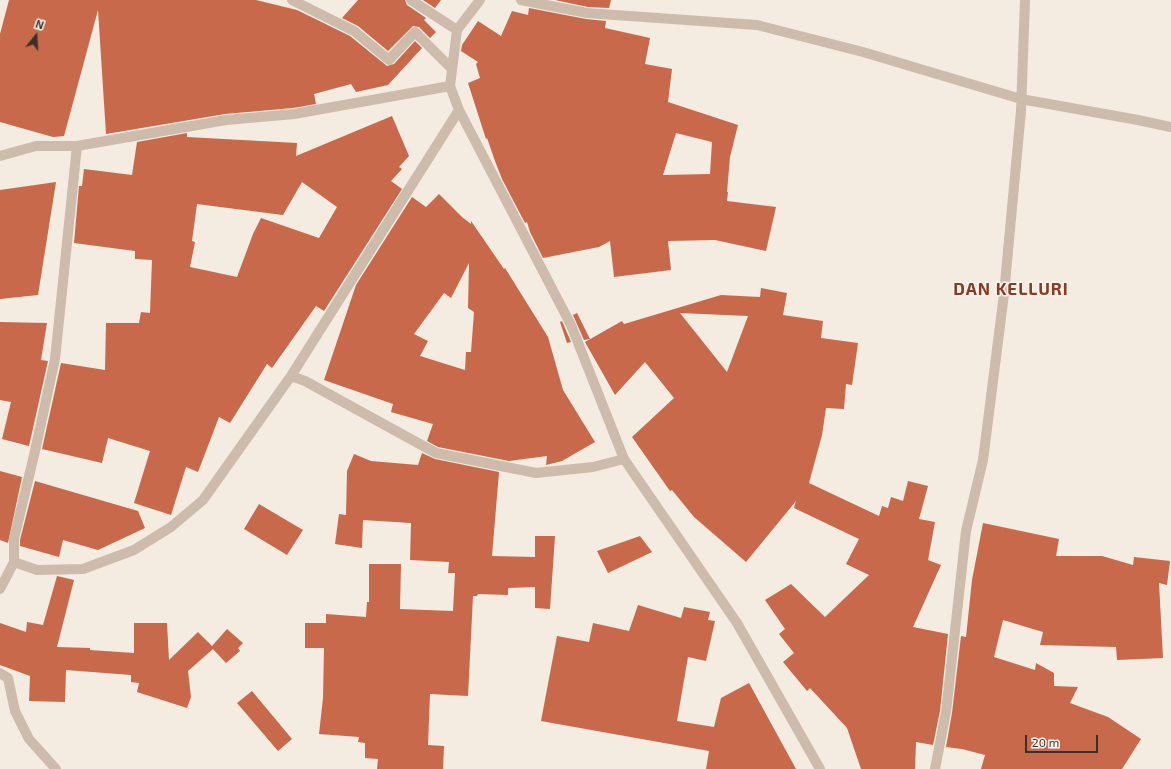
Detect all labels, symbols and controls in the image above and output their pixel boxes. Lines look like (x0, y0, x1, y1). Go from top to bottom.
north arrow (16, 16, 56, 56)
text: N (34, 17, 46, 32)
district label: DAN KELLURI (953, 279, 1069, 299)
scale bar (1027, 727, 1100, 753)
text: 20 m (1032, 735, 1059, 749)

